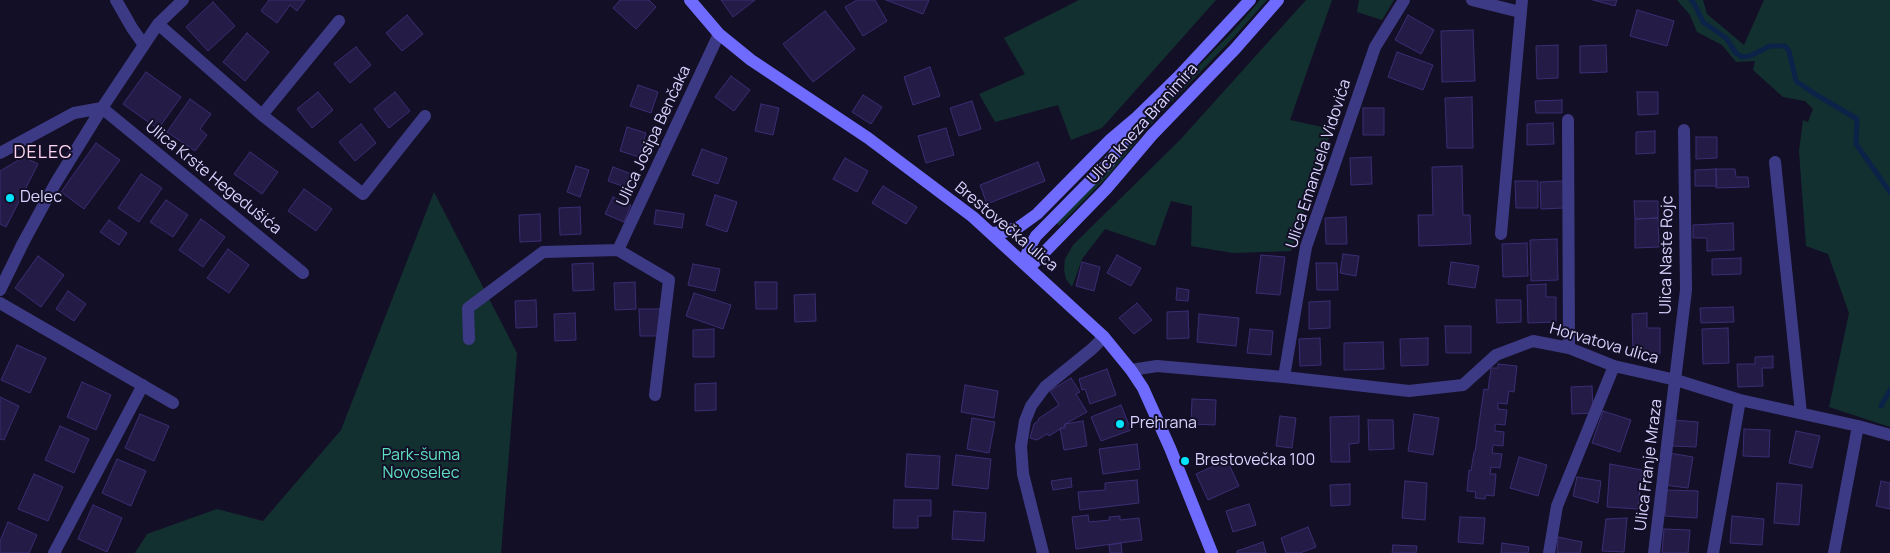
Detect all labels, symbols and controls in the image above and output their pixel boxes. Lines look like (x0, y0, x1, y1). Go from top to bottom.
street label: Ulica kneza Branimira (1084, 60, 1202, 188)
street label: Ulica Josipa Benčaka (613, 63, 695, 209)
street label: Ulica Emanuela Vidovića (1283, 77, 1355, 251)
street label: Ulica Krste Hegedušića (141, 117, 285, 239)
district label: DELEC (13, 142, 73, 164)
street label: Brestovečka ulica (950, 178, 1062, 276)
place label: Delec (20, 188, 62, 208)
marker: Delec (4, 192, 16, 204)
street label: Ulica Naste Rojc (1656, 195, 1678, 315)
street label: Horvatova ulica (1547, 319, 1661, 369)
street label: Ulica Franje Mraza (1631, 398, 1667, 532)
place label: Prehrana (1130, 414, 1197, 434)
marker: Prehrana (1114, 418, 1126, 430)
park label: Park-šuma Novoselec (382, 446, 460, 484)
place label: Brestovečka 100 (1195, 451, 1315, 471)
marker: Brestovečka 100 (1179, 455, 1191, 467)

